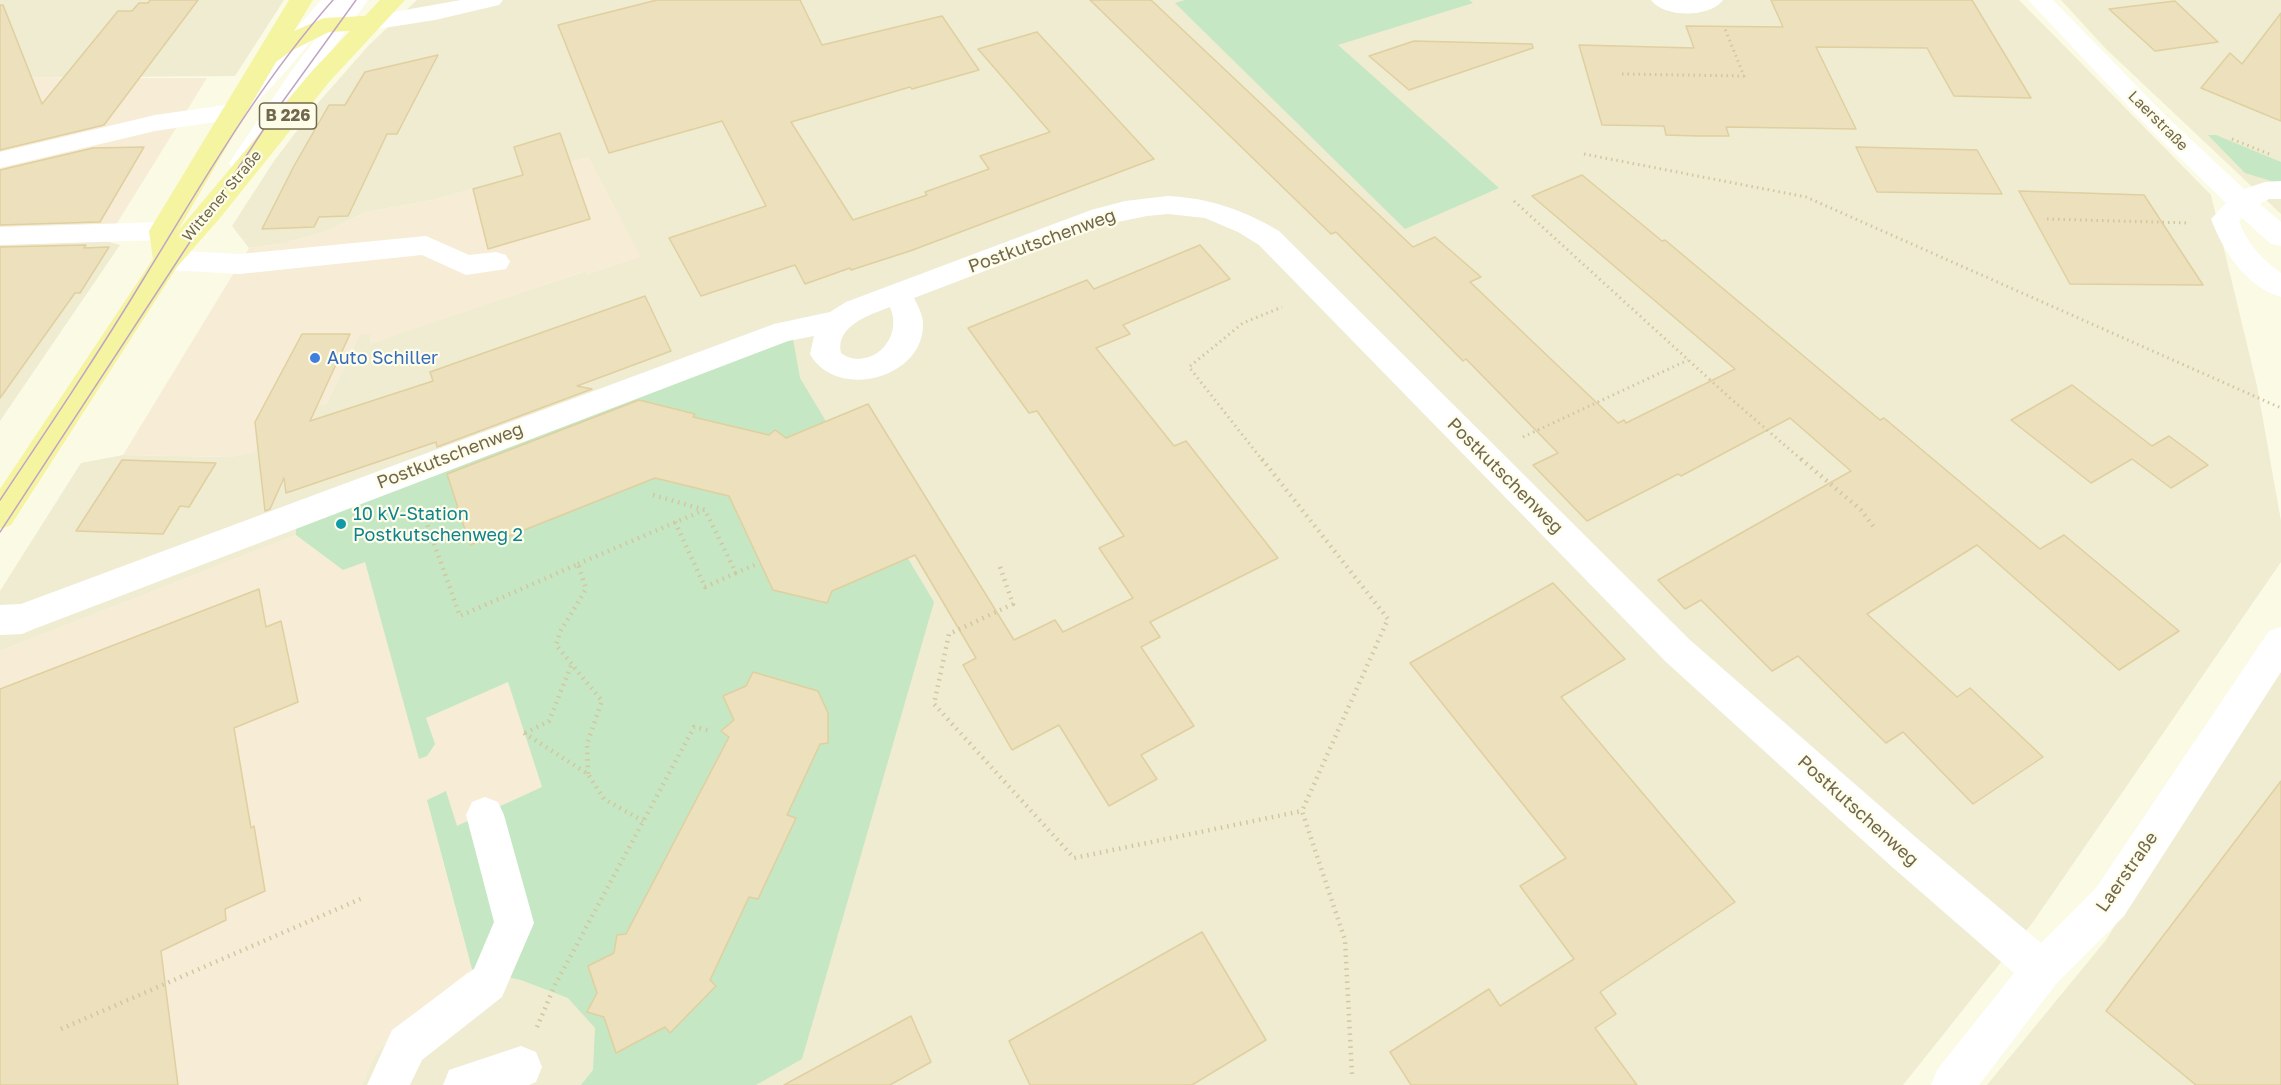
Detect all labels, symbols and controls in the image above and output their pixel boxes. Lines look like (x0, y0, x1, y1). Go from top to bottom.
street label: Laerstraße (2124, 87, 2192, 155)
road number: B 226 (260, 103, 316, 129)
street label: Wittener Straße (179, 147, 265, 245)
street label: Postkutschenweg (965, 204, 1119, 278)
place label: Auto Schiller (327, 347, 438, 369)
marker: Auto Schiller (308, 351, 322, 365)
street label: Postkutschenweg (1443, 414, 1567, 538)
street label: Postkutschenweg (374, 418, 526, 494)
place label: 10 kV-Station Postkutschenweg 2 (353, 503, 523, 546)
marker: 10 kV-Station Postkutschenweg 2 (334, 517, 348, 531)
street label: Postkutschenweg (1793, 751, 1923, 871)
street label: Laerstraße (2092, 828, 2162, 916)

